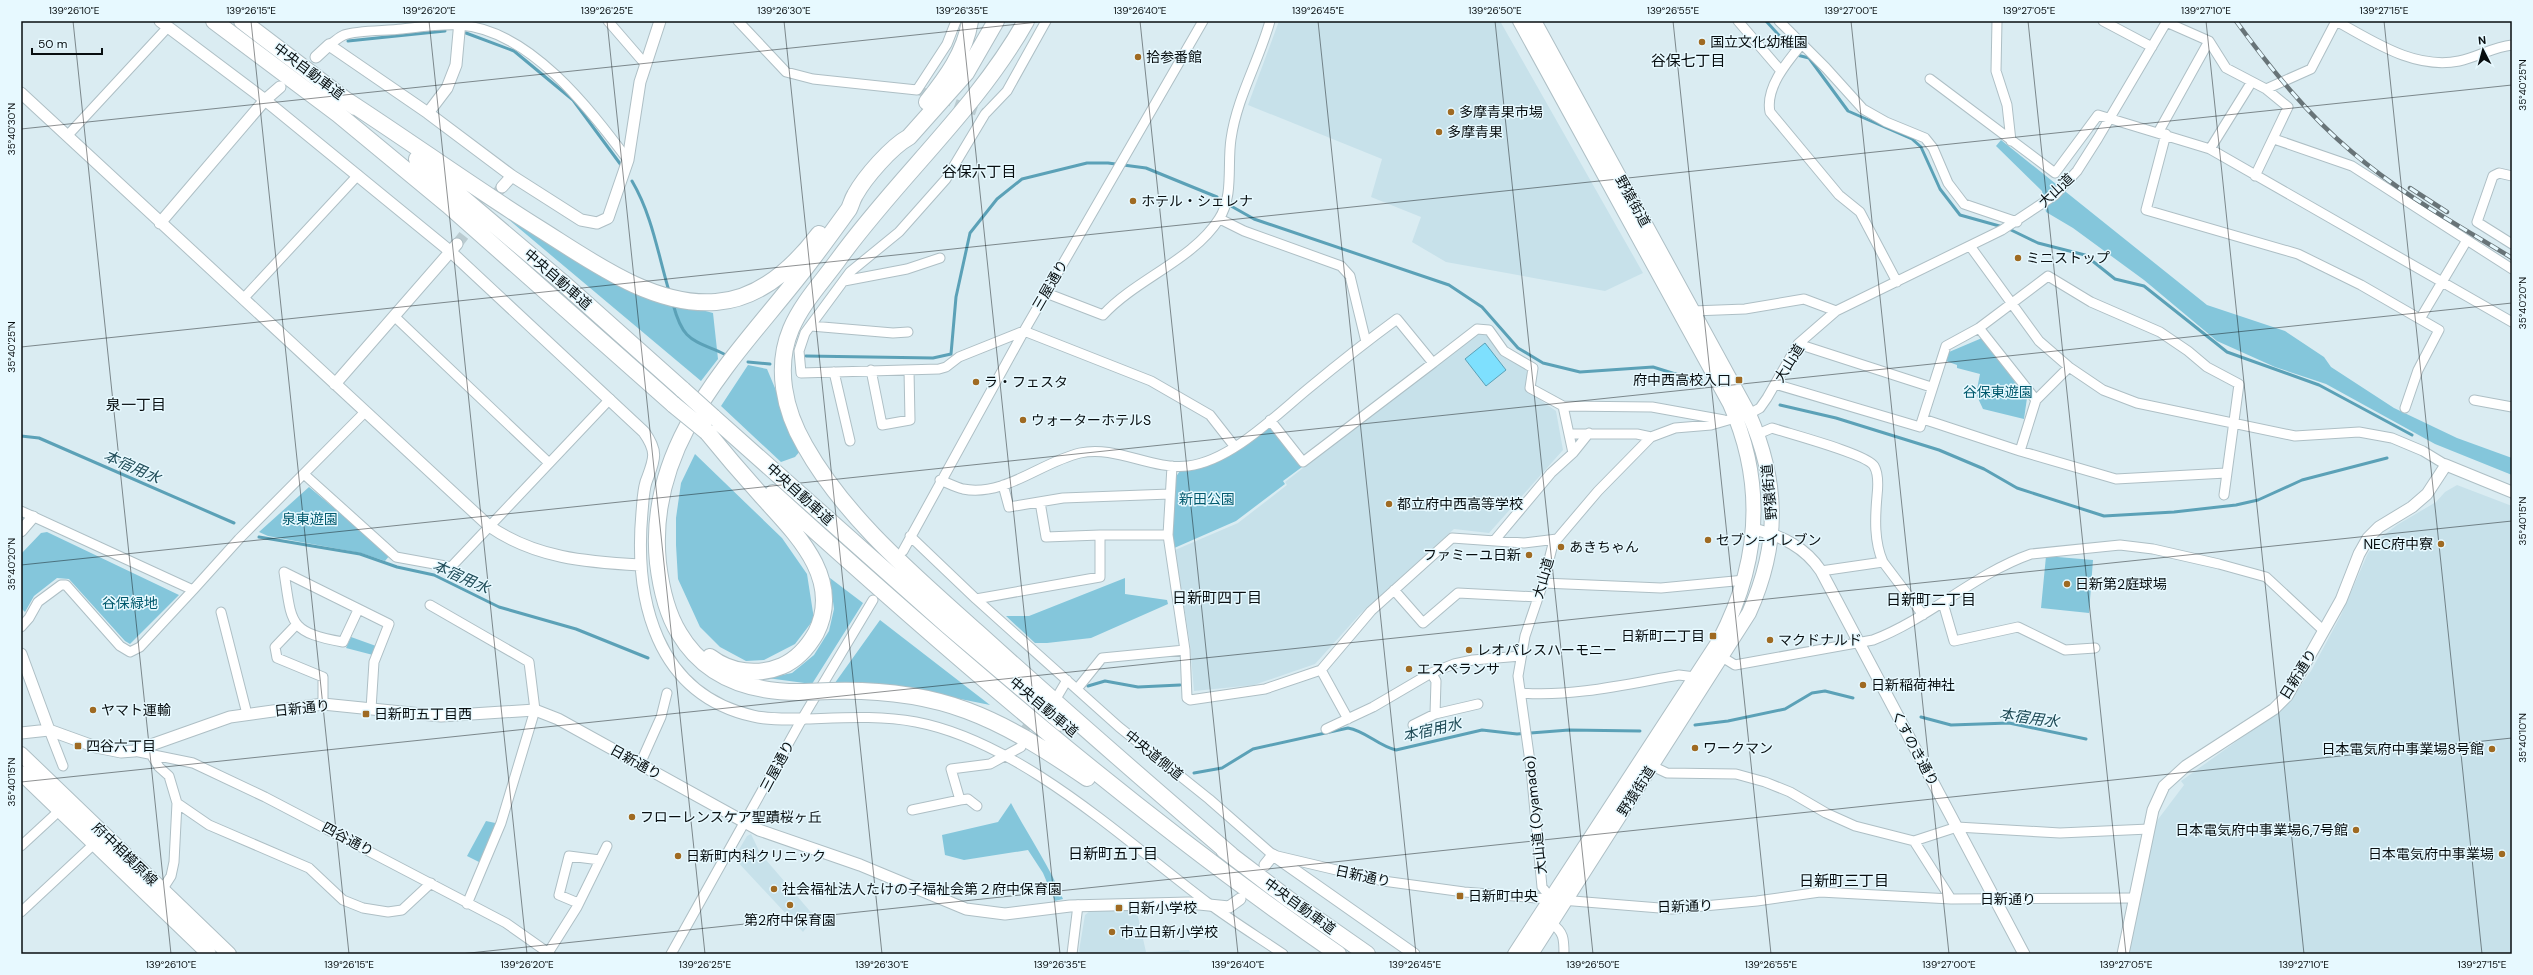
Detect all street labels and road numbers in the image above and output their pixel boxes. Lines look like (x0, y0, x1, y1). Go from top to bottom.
street label: 中央自動車道 (270, 39, 348, 103)
street label: 大山道 (2035, 169, 2077, 211)
street label: 野猿街道 (1612, 172, 1654, 230)
street label: 中央自動車道 (520, 245, 596, 313)
street label: 三屋通り (1028, 256, 1072, 314)
street label: 大山道 (1770, 340, 1808, 386)
street label: 中央自動車道 (763, 459, 837, 529)
street label: 野猿街道 (1758, 463, 1780, 521)
street label: 大山道 (1529, 555, 1557, 601)
street label: 日新通り (2276, 645, 2320, 703)
street label: 中央自動車道 (1006, 673, 1082, 741)
street label: 日新通り (273, 696, 331, 720)
street label: くすのき通り (1887, 707, 1943, 789)
street label: 中央道側道 (1121, 726, 1187, 784)
street label: 三屋通り (756, 737, 798, 795)
street label: 日新通り (607, 741, 665, 783)
street label: 大山道 (Oyamado) (1520, 755, 1550, 875)
street label: 野猿街道 (1613, 763, 1659, 819)
street label: 府中相模原線 (89, 818, 161, 890)
street label: 四谷通り (319, 818, 377, 860)
street label: 日新通り (1334, 861, 1392, 891)
street label: 中央自動車道 (1261, 874, 1339, 938)
street label: 日新通り (1980, 890, 2036, 908)
street label: 日新通り (1657, 896, 1713, 916)

